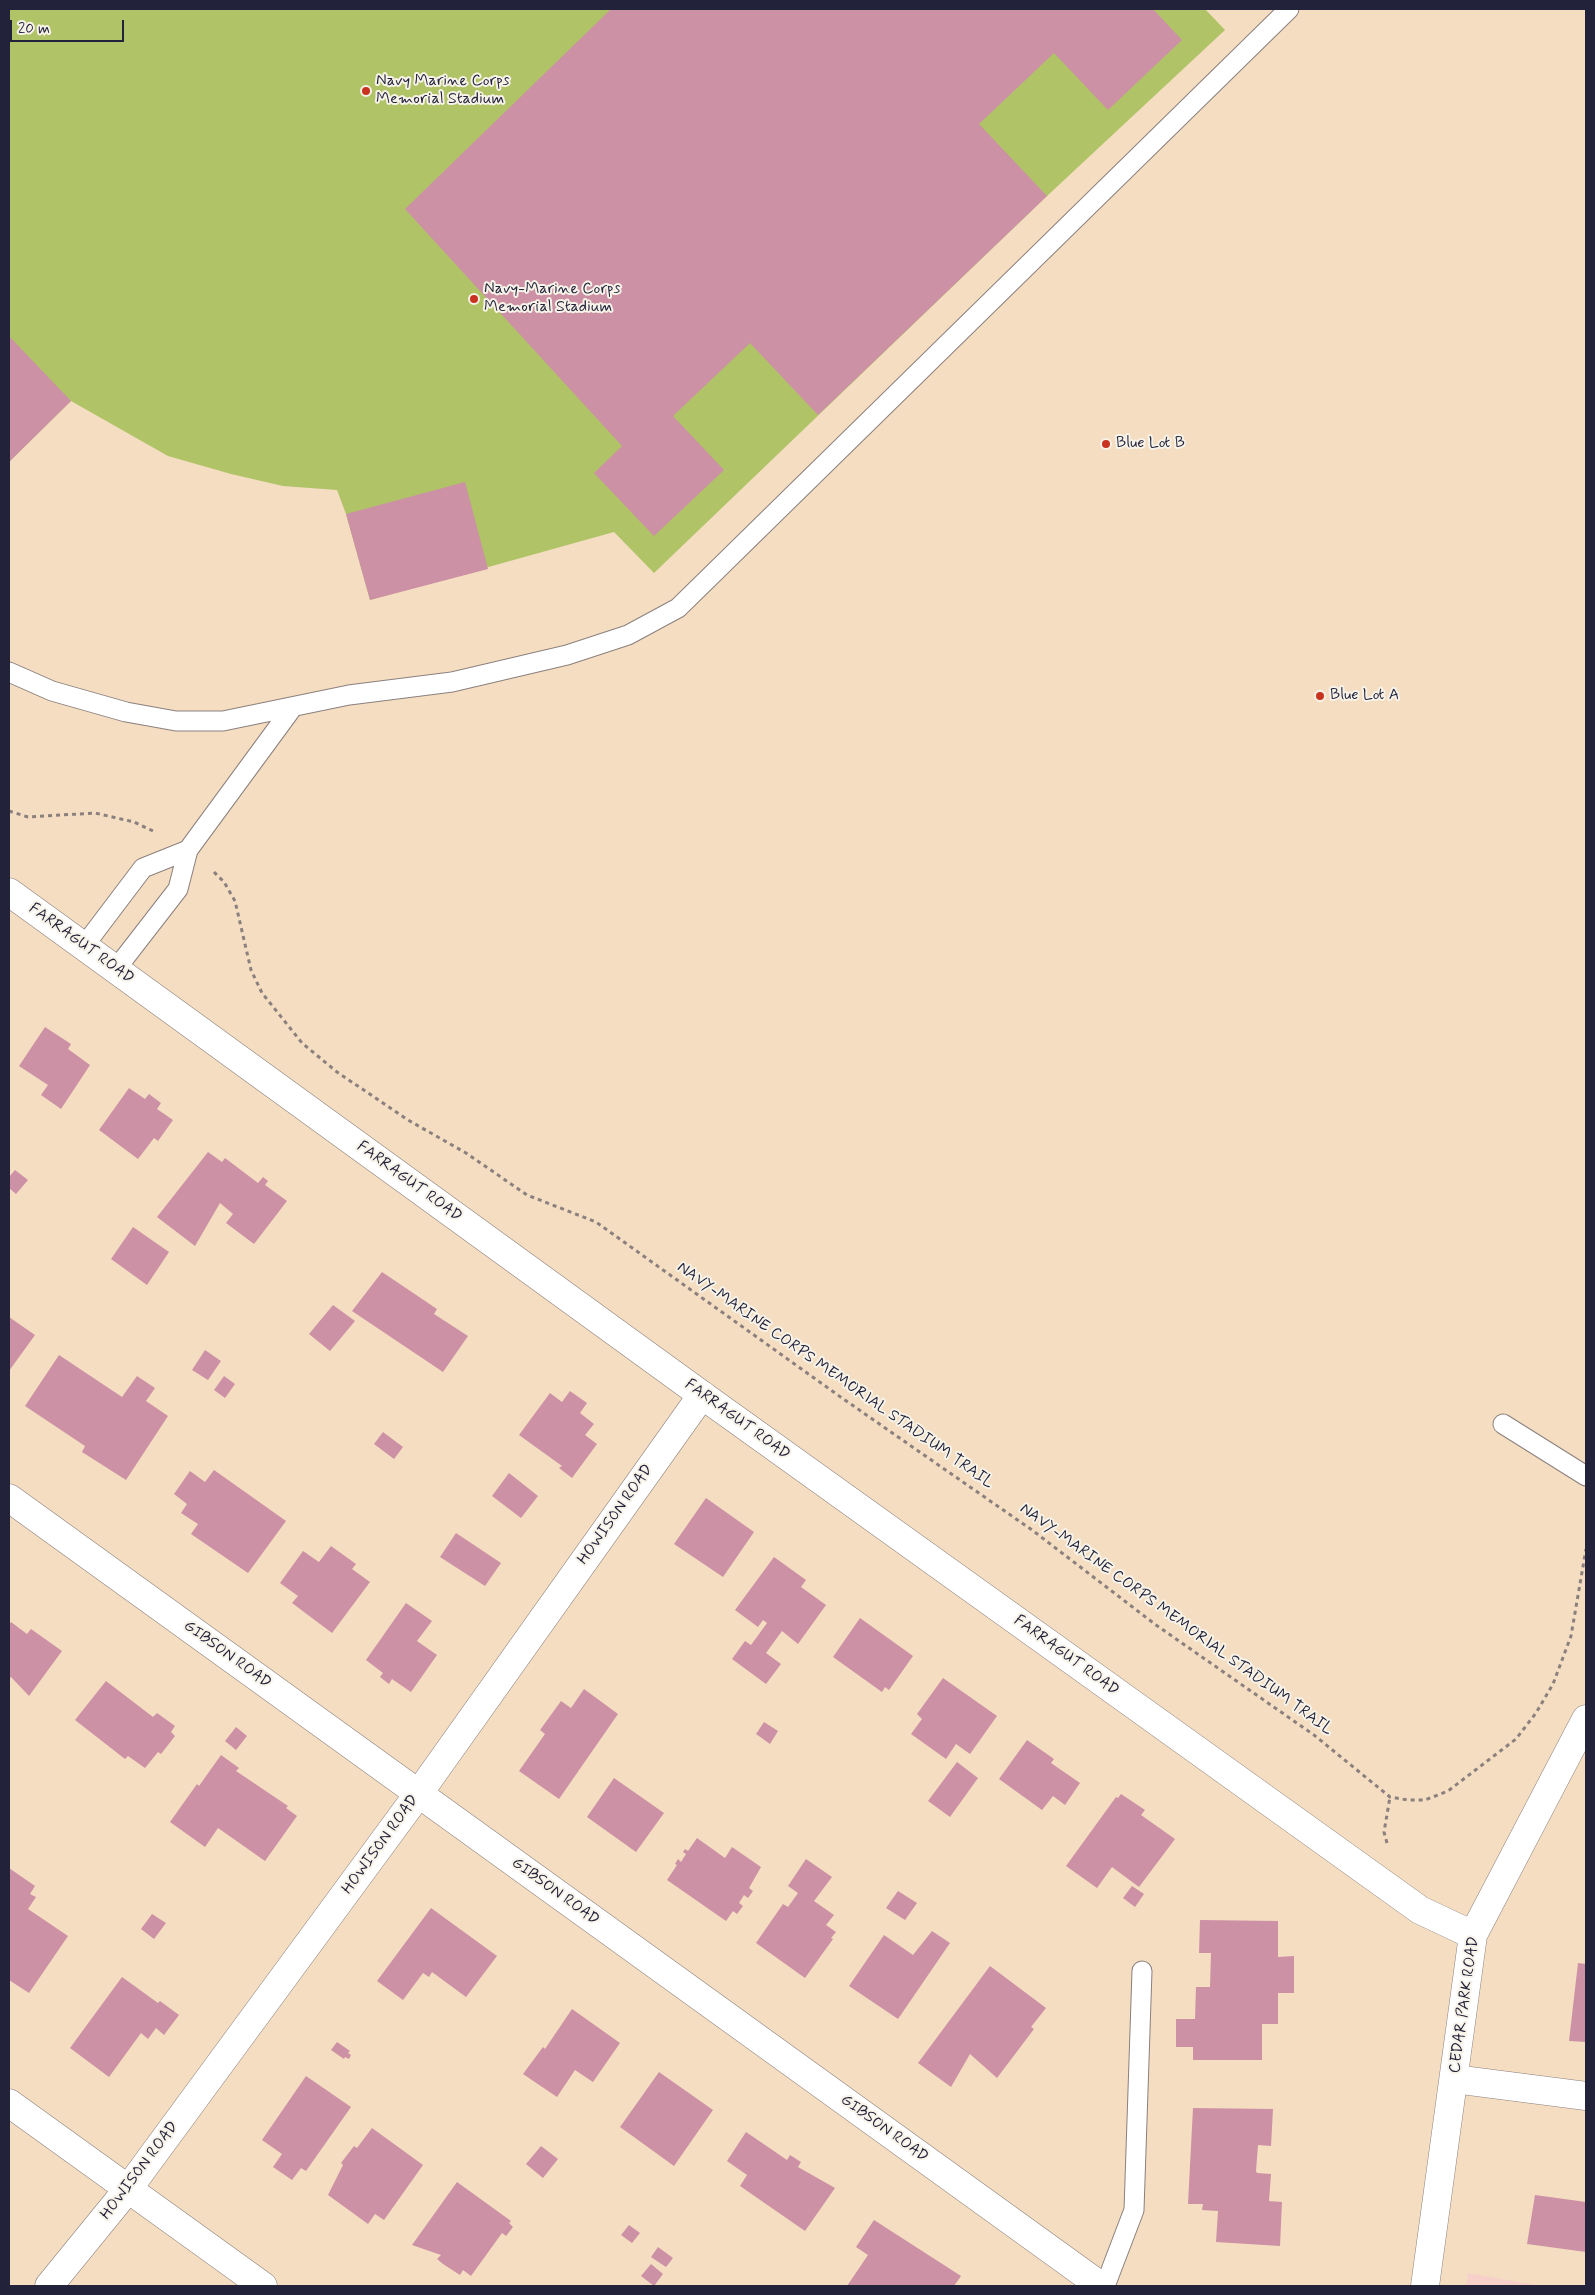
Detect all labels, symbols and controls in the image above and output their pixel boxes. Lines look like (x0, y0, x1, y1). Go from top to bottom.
scale bar (12, 10, 126, 42)
text: 20 m (18, 19, 50, 39)
place label: Navy Marine Corps Memorial Stadium (376, 72, 510, 110)
marker: Navy Marine Corps Memorial Stadium (360, 85, 372, 97)
place label: Navy-Marine Corps Memorial Stadium (484, 280, 620, 318)
marker: Navy-Marine Corps Memorial Stadium (468, 293, 480, 305)
place label: Blue Lot B (1116, 434, 1185, 454)
marker: Blue Lot B (1100, 438, 1112, 450)
place label: Blue Lot A (1330, 686, 1399, 706)
marker: Blue Lot A (1314, 690, 1326, 702)
street label: FARRAGUT ROAD (25, 899, 137, 989)
street label: FARRAGUT ROAD (353, 1137, 465, 1227)
street label: NAVY-MARINE CORPS MEMORIAL STADIUM TRAIL (673, 1258, 997, 1494)
street label: FARRAGUT ROAD (681, 1375, 793, 1465)
street label: HOWISON ROAD (574, 1461, 658, 1569)
street label: NAVY-MARINE CORPS MEMORIAL STADIUM TRAIL (1016, 1500, 1336, 1740)
street label: FARRAGUT ROAD (1010, 1611, 1122, 1701)
street label: GIBSON ROAD (179, 1617, 275, 1693)
street label: HOWISON ROAD (339, 1792, 423, 1898)
street label: GIBSON ROAD (507, 1854, 603, 1930)
street label: CEDAR PARK ROAD (1446, 1935, 1484, 2075)
street label: GIBSON ROAD (836, 2091, 932, 2167)
street label: HOWISON ROAD (97, 2118, 183, 2224)

